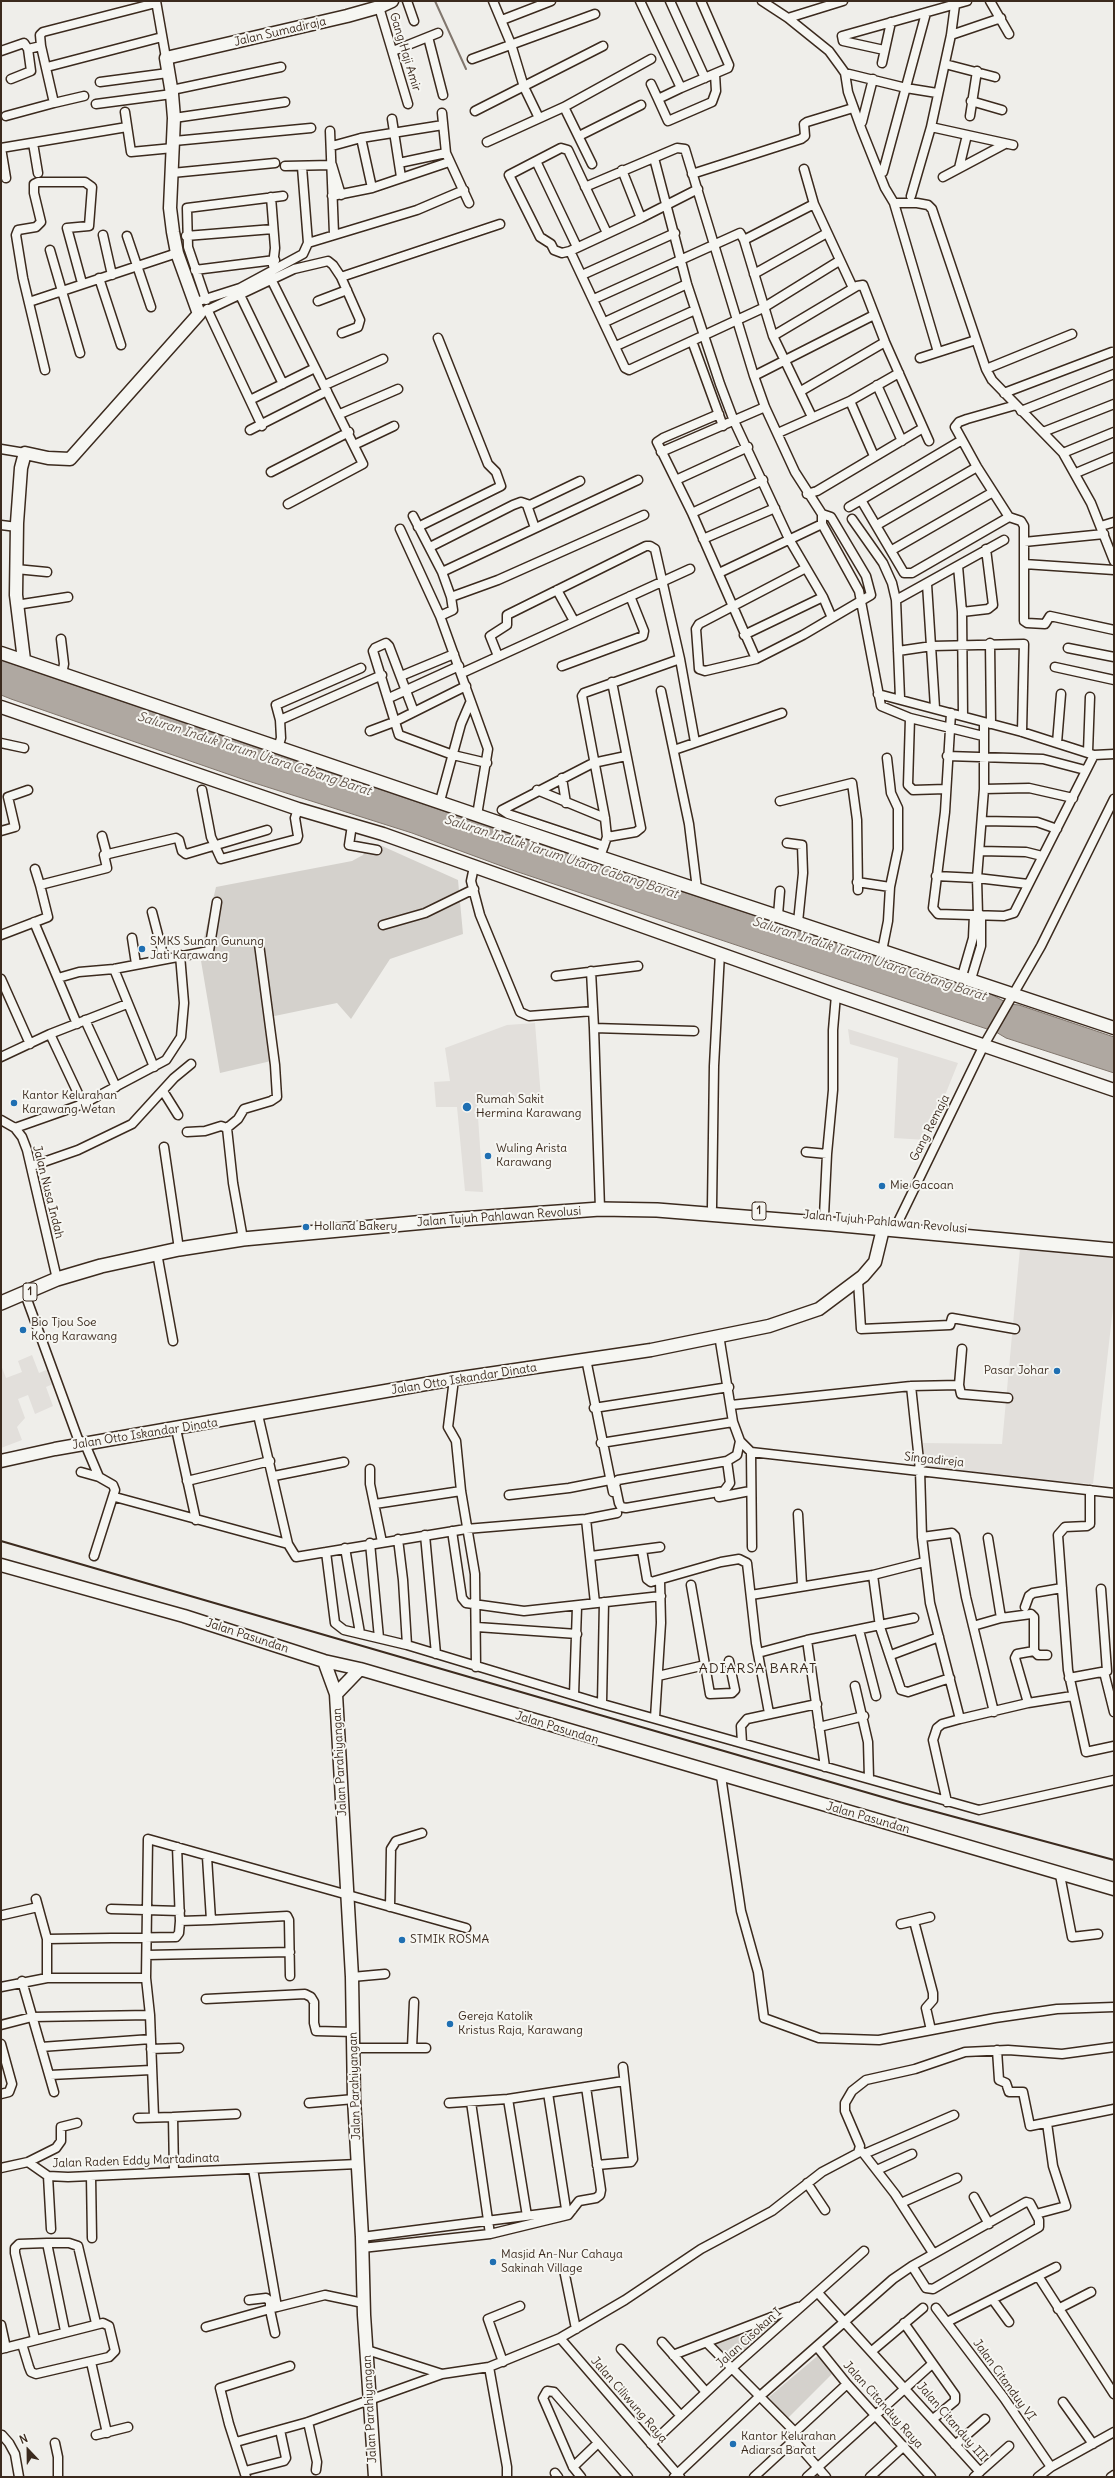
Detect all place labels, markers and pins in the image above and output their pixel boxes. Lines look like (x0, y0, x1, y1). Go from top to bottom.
place label: SMKS Sunan Gunung Jati Karawang (150, 935, 264, 963)
marker: SMKS Sunan Gunung Jati Karawang (137, 944, 147, 954)
place label: Kantor Kelurahan Karawang Wetan (22, 1089, 117, 1117)
place label: Rumah Sakit Hermina Karawang (476, 1093, 581, 1121)
marker: Kantor Kelurahan Karawang Wetan (9, 1098, 19, 1108)
marker: Rumah Sakit Hermina Karawang (461, 1101, 473, 1113)
place label: Wuling Arista Karawang (496, 1142, 567, 1170)
marker: Wuling Arista Karawang (483, 1151, 493, 1161)
place label: Mie Gacoan (890, 1179, 954, 1193)
marker: Mie Gacoan (877, 1181, 887, 1191)
place label: Holland Bakery (314, 1220, 397, 1234)
marker: Holland Bakery (301, 1222, 311, 1232)
place label: Bio Tjou Soe Kong Karawang (31, 1316, 117, 1344)
marker: Bio Tjou Soe Kong Karawang (18, 1325, 28, 1335)
place label: Pasar Johar (984, 1364, 1049, 1378)
marker: Pasar Johar (1052, 1366, 1062, 1376)
place label: STMIK ROSMA (410, 1933, 489, 1947)
marker: STMIK ROSMA (397, 1935, 407, 1945)
place label: Gereja Katolik Kristus Raja, Karawang (458, 2010, 583, 2038)
marker: Gereja Katolik Kristus Raja, Karawang (445, 2019, 455, 2029)
place label: Masjid An-Nur Cahaya Sakinah Village (501, 2248, 623, 2276)
marker: Masjid An-Nur Cahaya Sakinah Village (488, 2257, 498, 2267)
place label: Kantor Kelurahan Adiarsa Barat (741, 2430, 836, 2458)
marker: Kantor Kelurahan Adiarsa Barat (728, 2439, 738, 2449)

